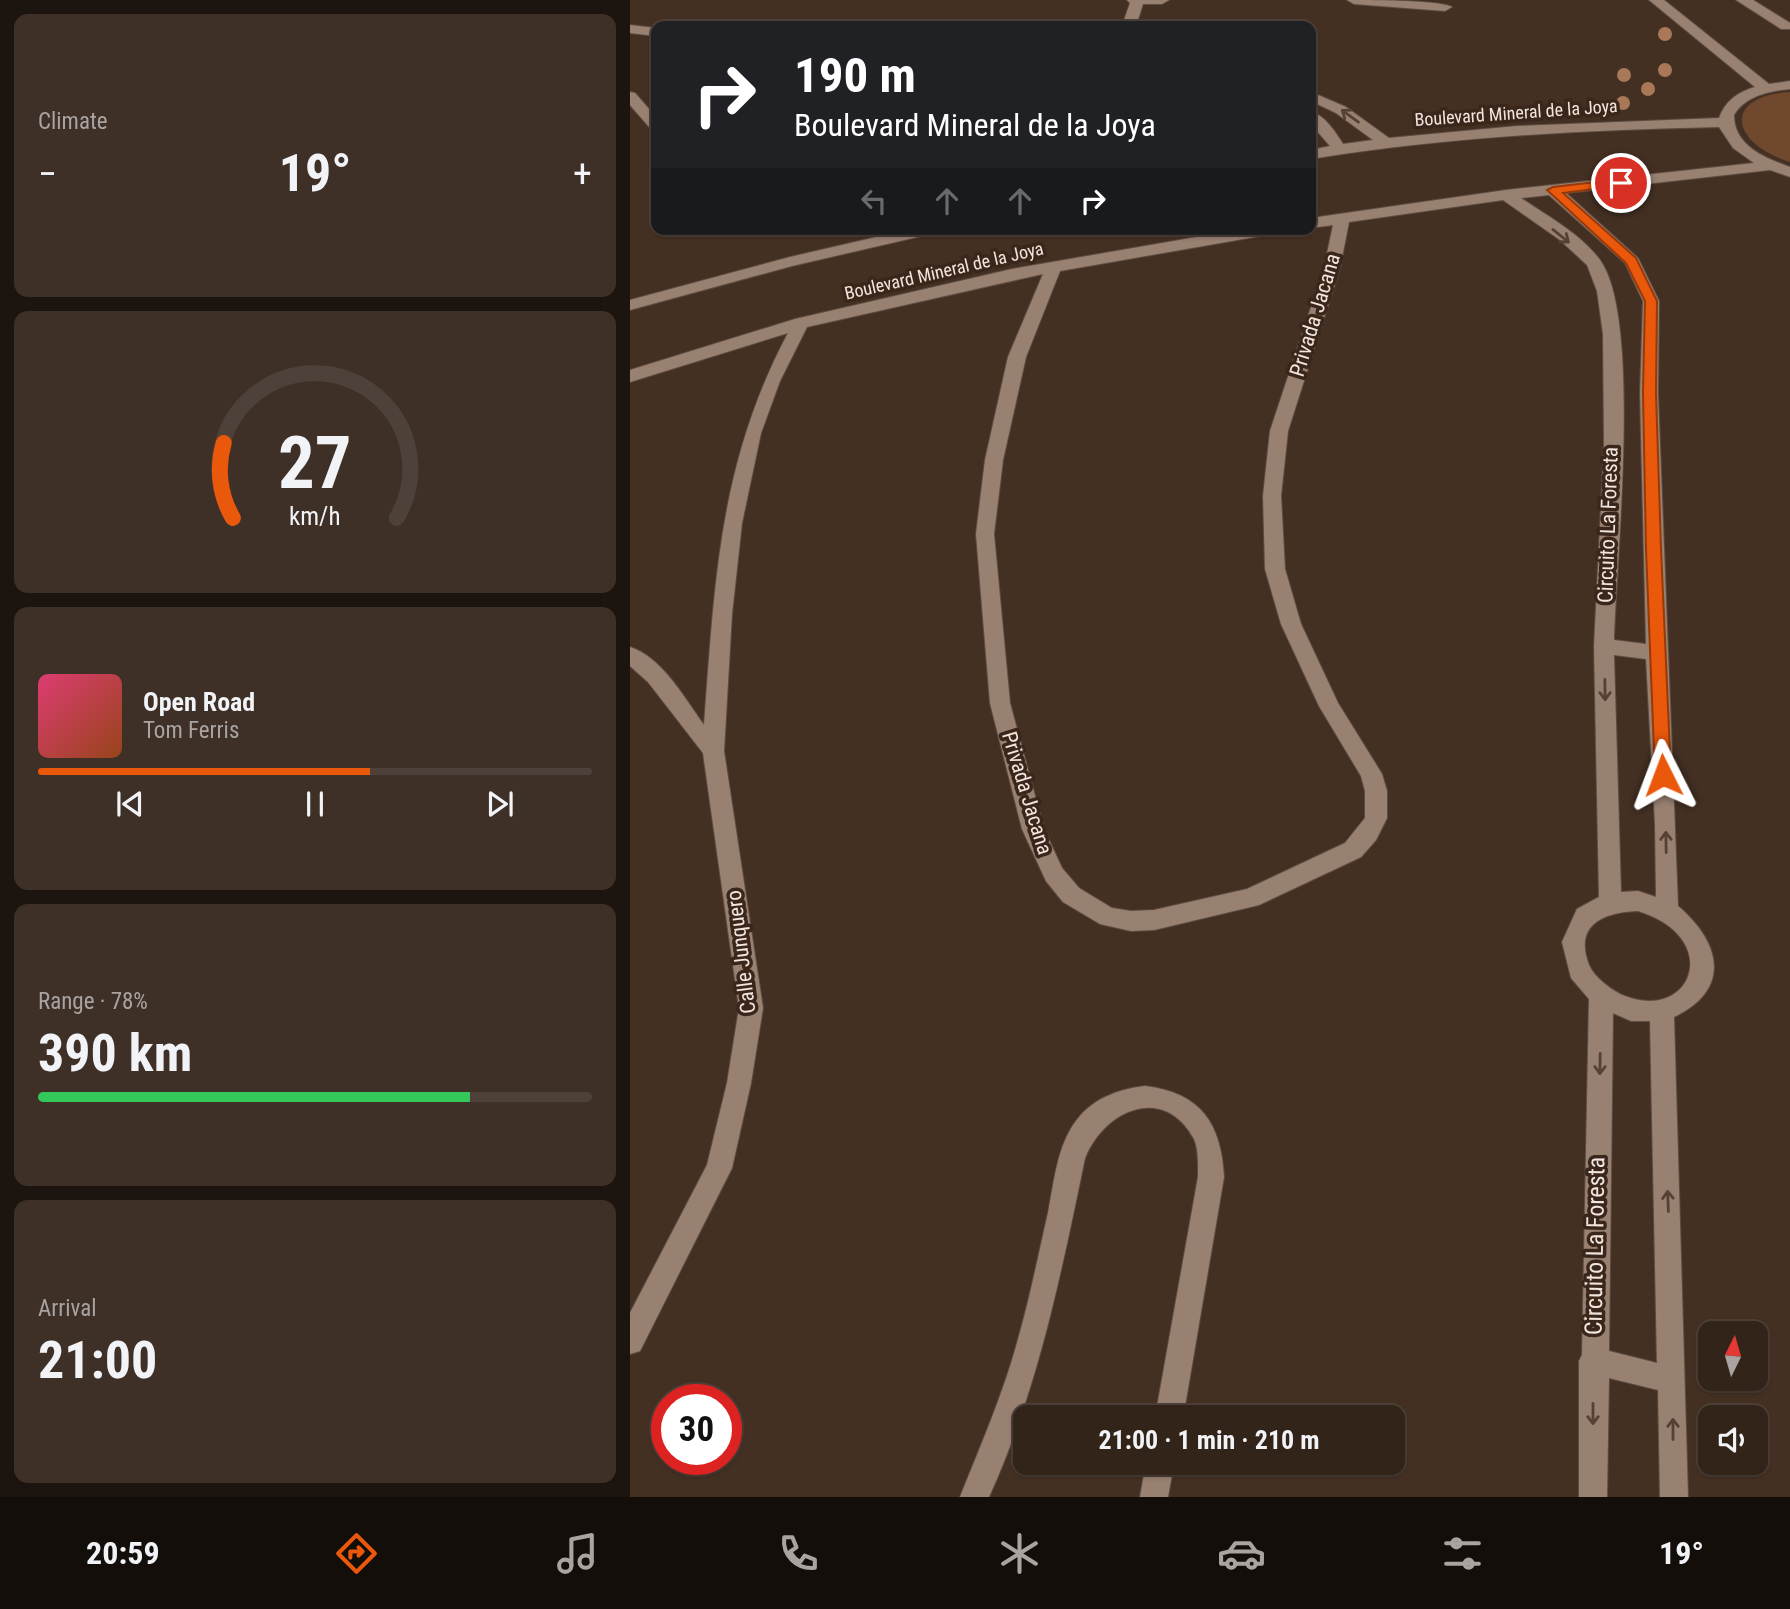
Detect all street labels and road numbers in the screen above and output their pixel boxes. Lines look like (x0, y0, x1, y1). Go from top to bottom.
street label: Boulevard Mineral de la Joya (1414, 95, 1618, 130)
street label: Boulevard Mineral de la Joya (842, 237, 1045, 304)
street label: Privada Jacana (1285, 251, 1345, 379)
street label: Circuito La Foresta (1593, 447, 1623, 603)
street label: Privada Jacana (997, 729, 1057, 857)
street label: Calle Junquero (722, 889, 760, 1015)
street label: Circuito La Foresta (1579, 1157, 1611, 1335)

